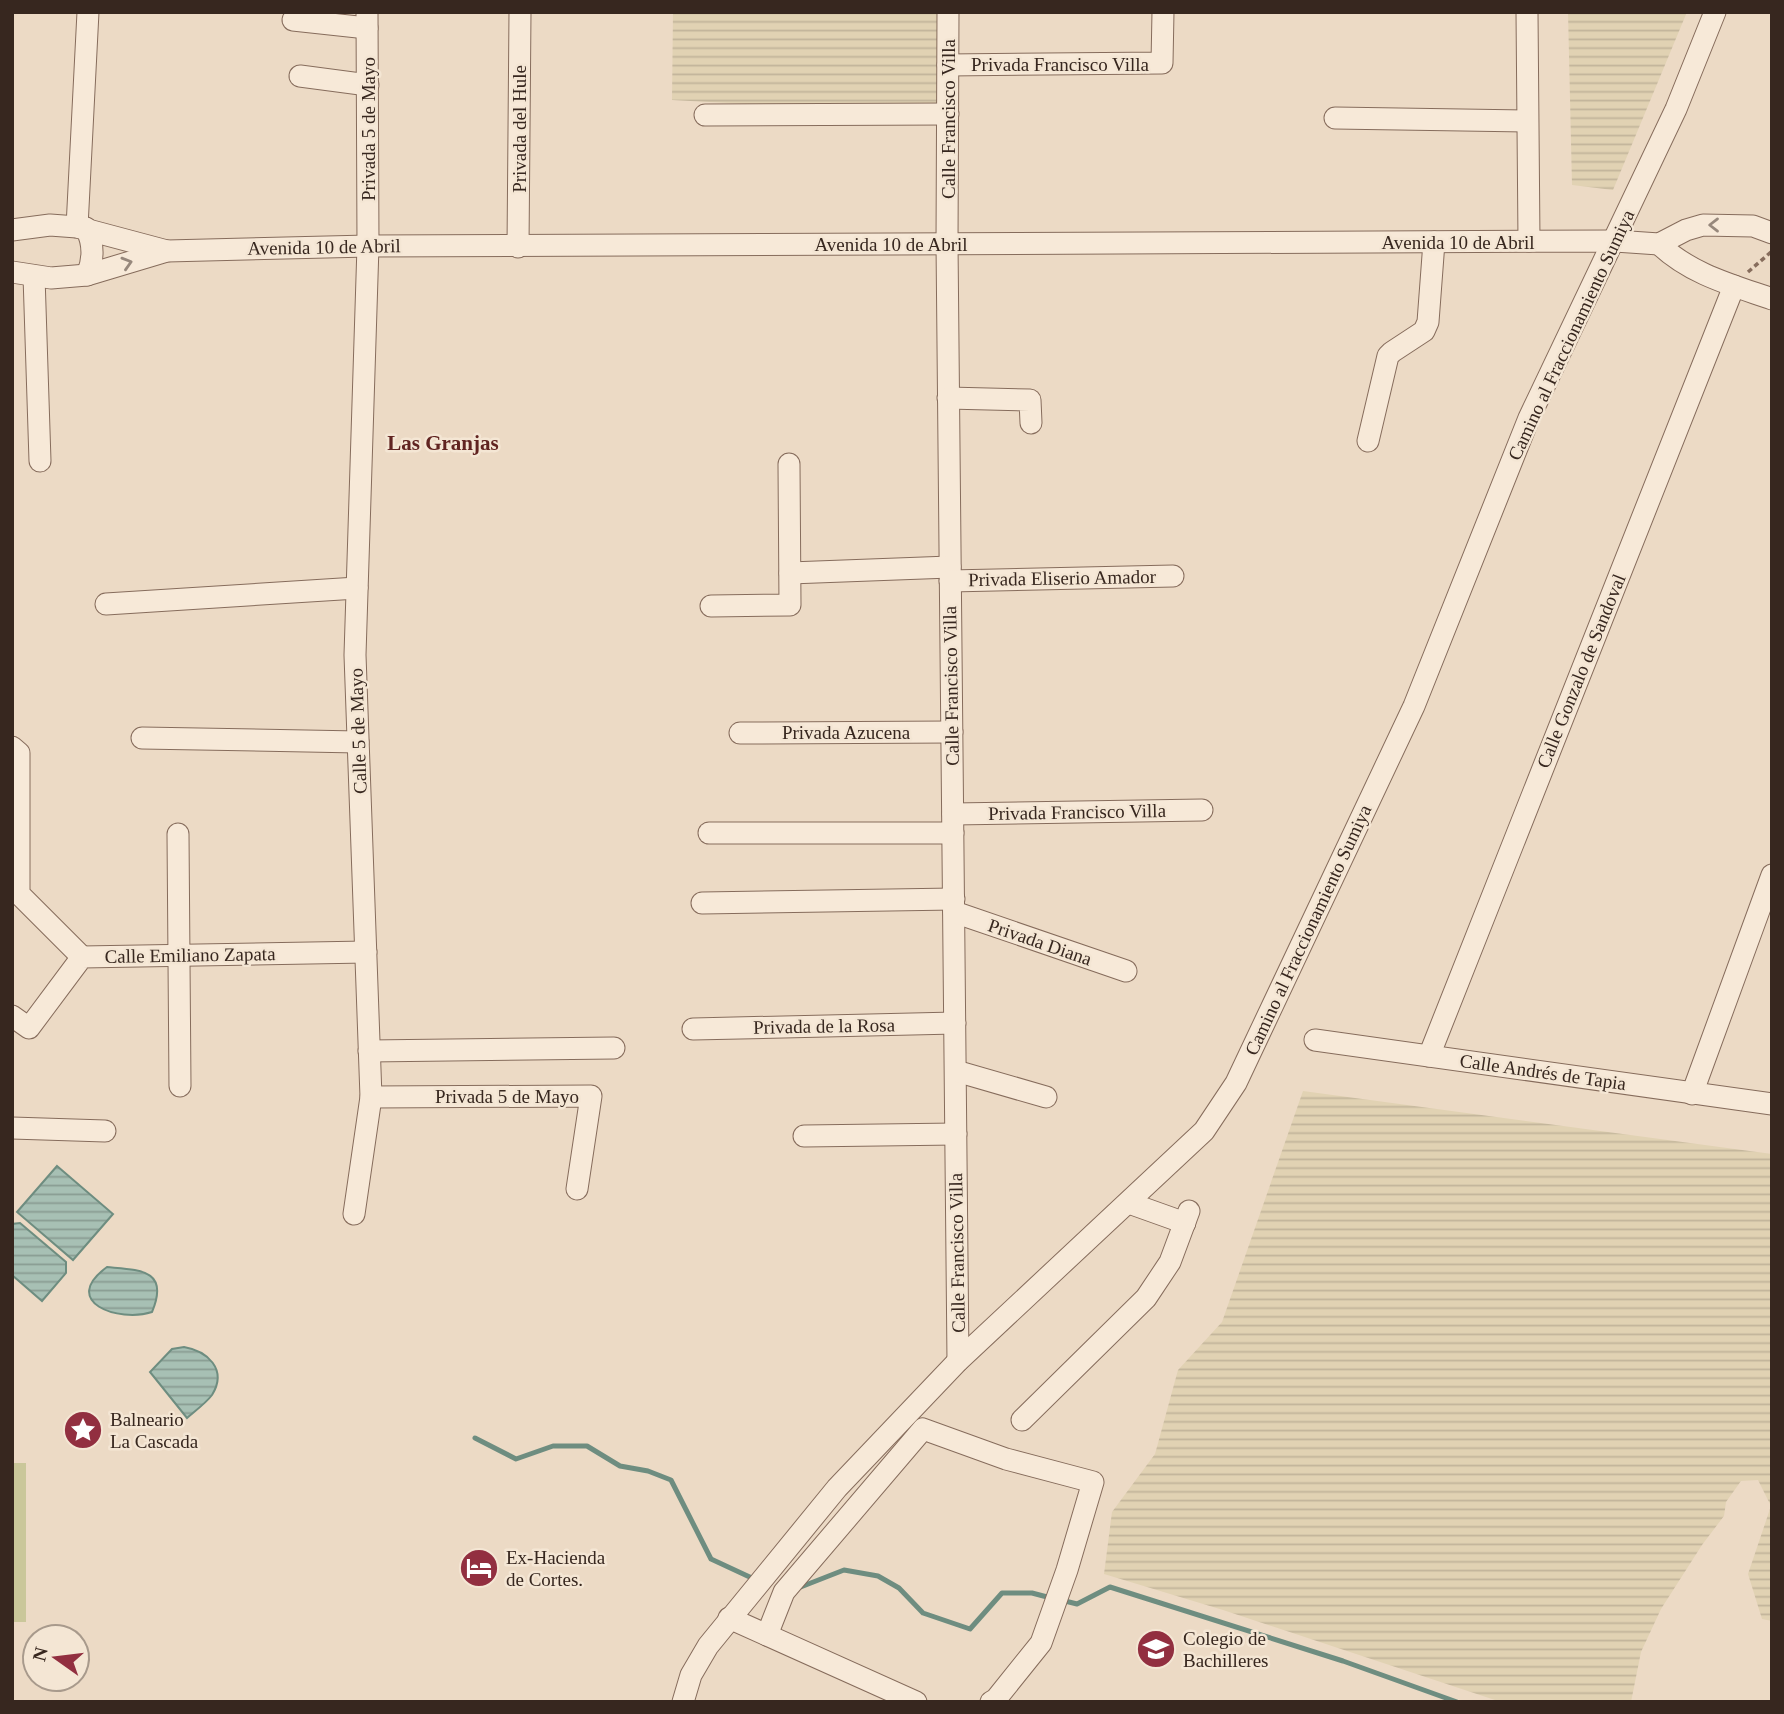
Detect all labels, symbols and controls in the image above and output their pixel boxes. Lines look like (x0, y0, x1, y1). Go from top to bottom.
street label: Calle Francisco Villa (938, 38, 959, 199)
street label: Privada Francisco Villa (971, 54, 1150, 75)
street label: Privada 5 de Mayo (358, 57, 379, 201)
street label: Privada del Hule (509, 65, 530, 193)
street label: Camino al Fraccionamiento Sumiya (1504, 206, 1639, 464)
one-way arrow (1708, 217, 1719, 233)
street label: Avenida 10 de Abril (1381, 232, 1535, 253)
street label: Avenida 10 de Abril (814, 234, 968, 255)
street label: Avenida 10 de Abril (247, 235, 401, 259)
one-way arrow (120, 257, 133, 271)
district label: Las Granjas (387, 431, 499, 455)
street label: Privada Eliserio Amador (968, 566, 1157, 590)
street label: Calle Gonzalo de Sandoval (1532, 571, 1630, 771)
street label: Calle Francisco Villa (939, 605, 963, 766)
street label: Calle 5 de Mayo (345, 668, 371, 794)
street label: Privada Azucena (782, 722, 911, 743)
street label: Privada Francisco Villa (988, 800, 1167, 824)
street label: Camino al Fraccionamiento Sumiya (1241, 801, 1376, 1059)
street label: Privada Diana (985, 914, 1095, 970)
street label: Calle Emiliano Zapata (104, 943, 276, 967)
street label: Privada de la Rosa (753, 1014, 896, 1038)
street label: Calle Andrés de Tapia (1459, 1050, 1628, 1094)
street label: Privada 5 de Mayo (435, 1086, 579, 1107)
street label: Calle Francisco Villa (945, 1172, 969, 1333)
place icon: Balneario La Cascada (62, 1409, 104, 1451)
place label: Balneario La Cascada (110, 1409, 199, 1452)
hotel icon: Ex-Hacienda de Cortes. (458, 1547, 500, 1589)
place label: Ex-Hacienda de Cortes. (506, 1547, 606, 1590)
north arrow (21, 1623, 91, 1693)
school or university icon: Colegio de Bachilleres (1135, 1628, 1177, 1670)
place label: Colegio de Bachilleres (1183, 1628, 1268, 1671)
text: N (28, 1645, 52, 1663)

